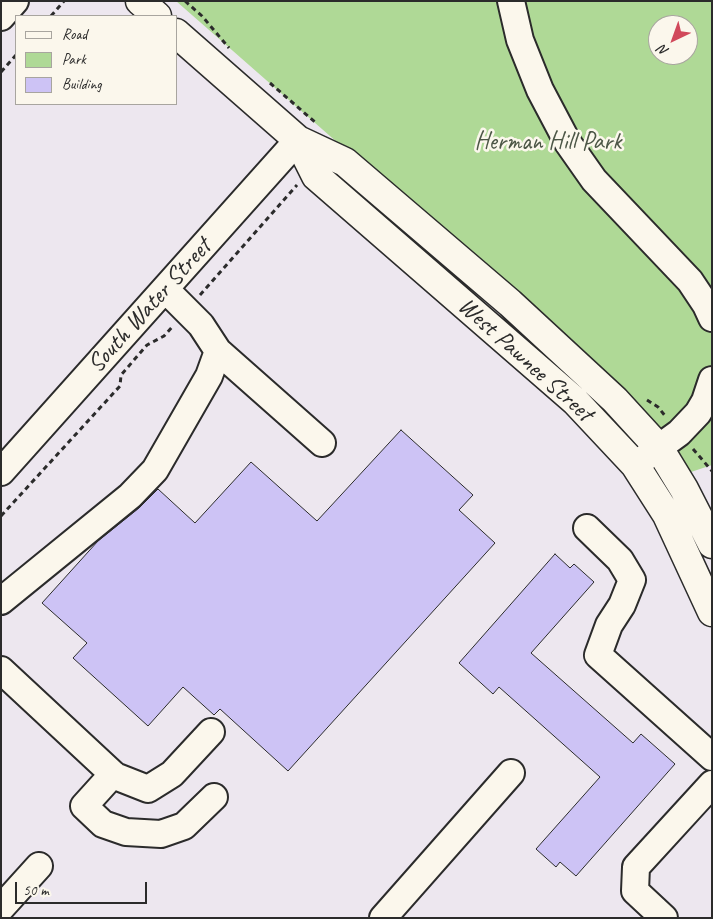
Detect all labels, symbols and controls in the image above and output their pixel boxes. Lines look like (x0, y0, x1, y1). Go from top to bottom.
legend (15, 15, 178, 105)
north arrow (648, 15, 698, 65)
text: Road (62, 25, 87, 44)
text: N (654, 42, 672, 60)
text: Park (62, 50, 86, 69)
text: Building (62, 75, 101, 94)
park label: Herman Hill Park (475, 127, 621, 157)
street label: South Water Street (82, 233, 218, 379)
street label: West Pawnee Street (451, 292, 599, 428)
scale bar (18, 872, 150, 904)
text: 50 m (23, 881, 49, 900)

